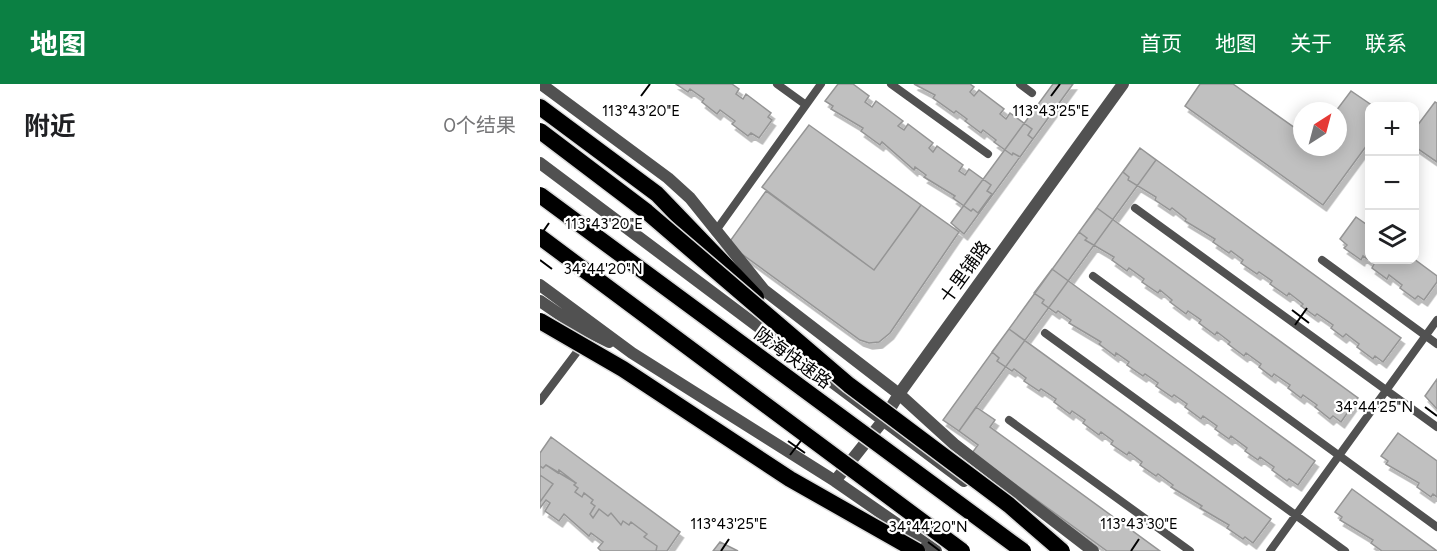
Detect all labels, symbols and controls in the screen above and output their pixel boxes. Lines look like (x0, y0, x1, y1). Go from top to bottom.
text: 地图 (30, 27, 86, 61)
text: 首页 (1140, 31, 1182, 56)
text: 地图 (1215, 31, 1257, 56)
text: 关于 (1290, 31, 1332, 56)
text: 联系 (1365, 31, 1407, 56)
text: 113°43'20"E (602, 102, 680, 120)
text: 113°43'25"E (1012, 102, 1090, 120)
north arrow (1293, 102, 1347, 156)
map controls (1365, 102, 1419, 264)
button: + (1365, 102, 1419, 156)
text: 附近 (24, 110, 76, 142)
text: 0个结果 (443, 113, 516, 137)
button: − (1365, 156, 1419, 210)
button: layers (1365, 210, 1419, 264)
text: 113°43'20"E (565, 215, 643, 233)
street label: 十里铺路 (935, 236, 995, 308)
text: 34°44'20"N (563, 260, 643, 278)
street label: 陇海快速路 (750, 323, 836, 393)
text: 34°44'25"N (1335, 398, 1413, 416)
text: 113°43'25"E (690, 515, 768, 533)
text: 113°43'30"E (1100, 515, 1178, 533)
text: 34°44'20"N (888, 518, 968, 536)

